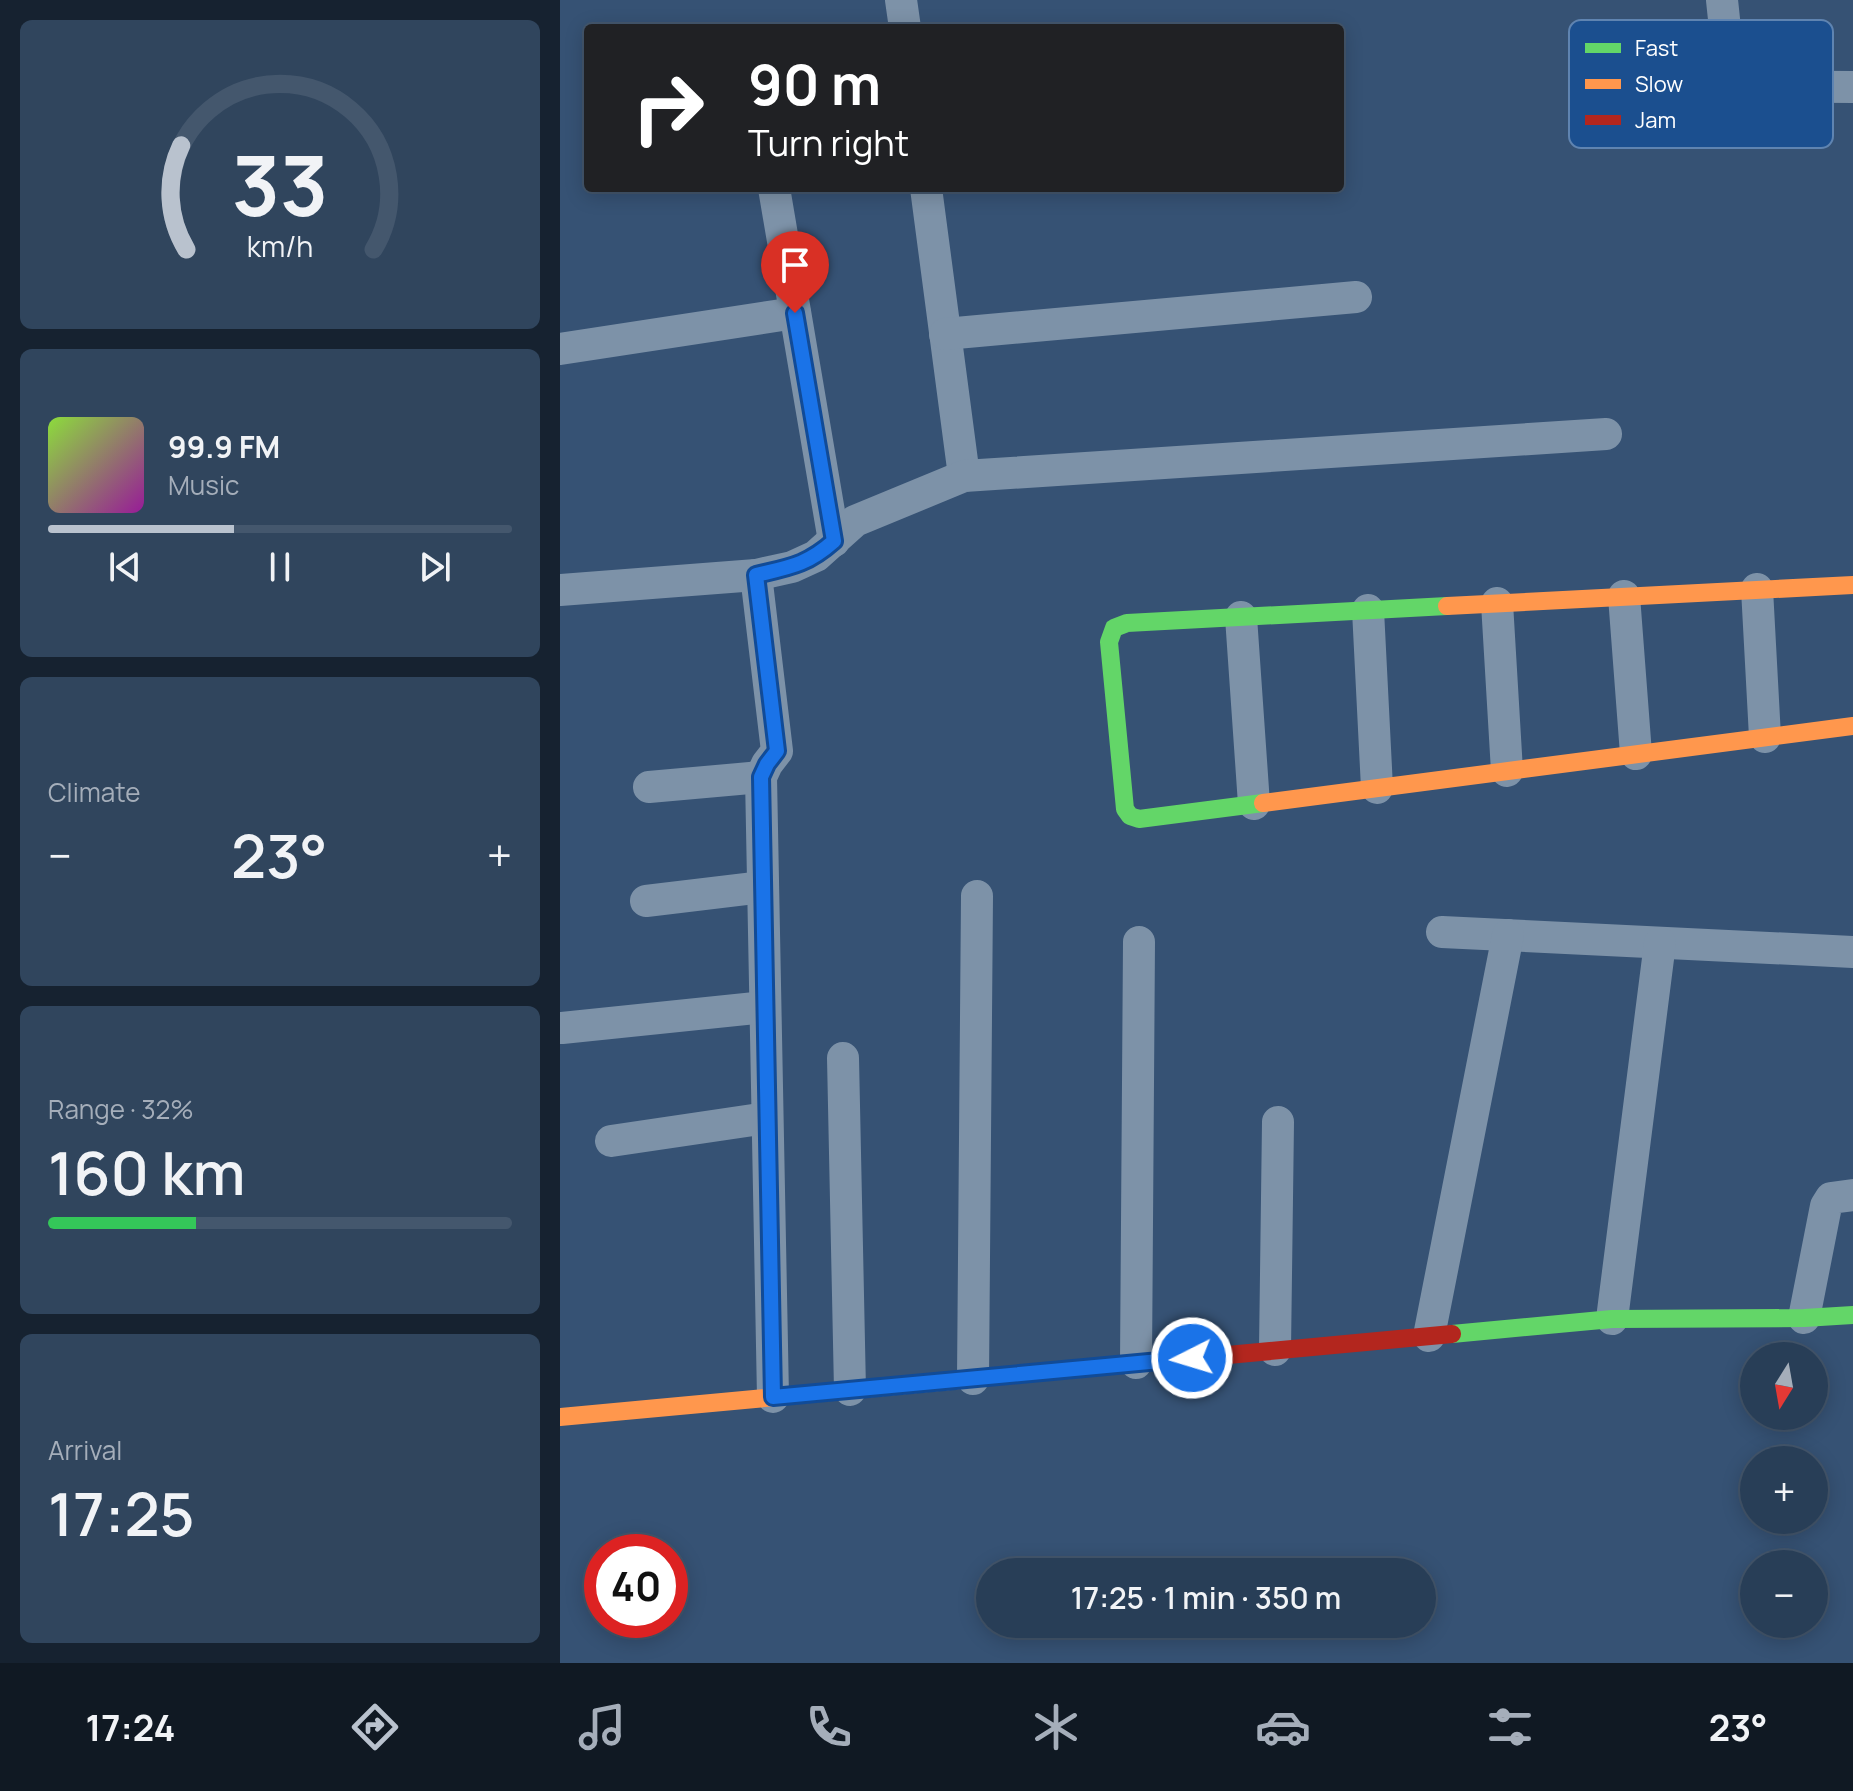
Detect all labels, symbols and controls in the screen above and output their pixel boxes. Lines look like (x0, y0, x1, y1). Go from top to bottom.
legend (1569, 20, 1833, 148)
text: Fast (1635, 33, 1678, 63)
text: 90 m (748, 45, 881, 122)
icon: right (616, 56, 720, 160)
text: Slow (1635, 69, 1683, 99)
text: Jam (1635, 105, 1676, 135)
text: Turn right (748, 118, 909, 167)
text: 33 (232, 127, 328, 241)
text: km/h (247, 227, 313, 266)
pin (761, 231, 829, 313)
icon: arrive (773, 243, 817, 287)
text: 99.9 FM (168, 426, 280, 467)
text: Music (168, 467, 239, 503)
icon: previous (103, 545, 147, 589)
icon: pause (258, 545, 302, 589)
icon: next (413, 545, 457, 589)
text: Climate (48, 774, 140, 810)
text: 23° (231, 814, 327, 896)
text: − (48, 825, 72, 885)
text: + (487, 825, 512, 885)
text: Range · 32% (48, 1091, 194, 1127)
text: 160 km (48, 1131, 246, 1213)
position arrow (1150, 1316, 1234, 1400)
north arrow (1740, 1342, 1828, 1430)
map controls (1740, 1342, 1828, 1638)
text: Arrival (48, 1432, 122, 1468)
button: + (1740, 1446, 1828, 1534)
text: 17:25 (48, 1472, 195, 1554)
speed limit sign: 40 (584, 1534, 688, 1638)
button: − (1740, 1550, 1828, 1638)
text: 17:25 · 1 min · 350 m (1071, 1577, 1341, 1618)
icon: directions (347, 1699, 403, 1755)
icon: music (574, 1699, 630, 1755)
icon: phone (801, 1699, 857, 1755)
icon: climate (1028, 1699, 1084, 1755)
icon: car (1255, 1699, 1311, 1755)
icon: filters (1482, 1699, 1538, 1755)
text: 17:24 (86, 1703, 175, 1752)
text: 23° (1709, 1703, 1767, 1752)

